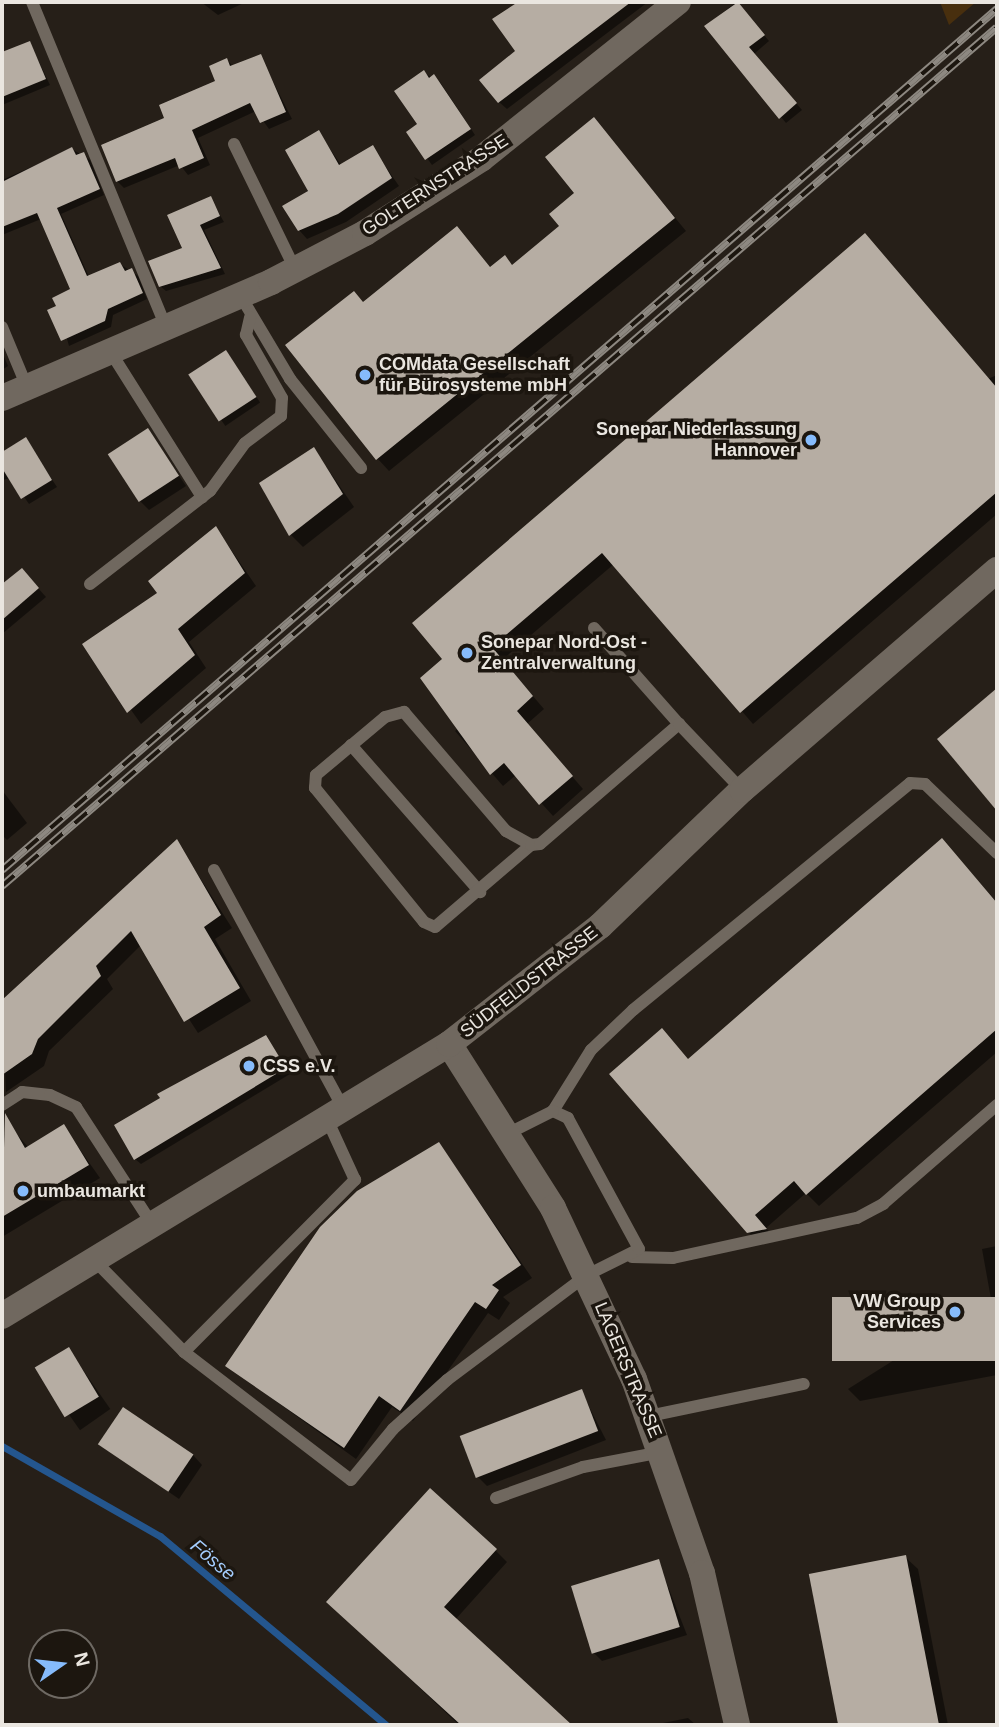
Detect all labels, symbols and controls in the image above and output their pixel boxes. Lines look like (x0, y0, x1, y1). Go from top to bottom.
street label: GOLTERNSTRASSE (358, 130, 512, 240)
place label: COMdata Gesellschaft für Bürosysteme mbH (379, 354, 570, 396)
marker: COMdata Gesellschaft für Bürosysteme mbH (357, 367, 373, 383)
place label: Sonepar Niederlassung Hannover (596, 419, 797, 462)
marker: Sonepar Niederlassung Hannover (803, 432, 819, 448)
place label: Sonepar Nord-Ost - Zentralverwaltung (481, 632, 647, 674)
marker: Sonepar Nord-Ost - Zentralverwaltung (459, 645, 475, 661)
street label: SÜDFELDSTRASSE (456, 922, 602, 1042)
place label: CSS e.V. (263, 1055, 335, 1077)
marker: CSS e.V. (241, 1058, 257, 1074)
place label: umbaumarkt (37, 1180, 145, 1202)
marker: umbaumarkt (15, 1183, 31, 1199)
place label: VW Group Services (853, 1291, 941, 1334)
street label: LAGERSTRASSE (590, 1299, 666, 1441)
marker: VW Group Services (947, 1304, 963, 1320)
water label: Fösse (186, 1535, 240, 1585)
north arrow (28, 1629, 98, 1699)
text: N (70, 1650, 94, 1668)

